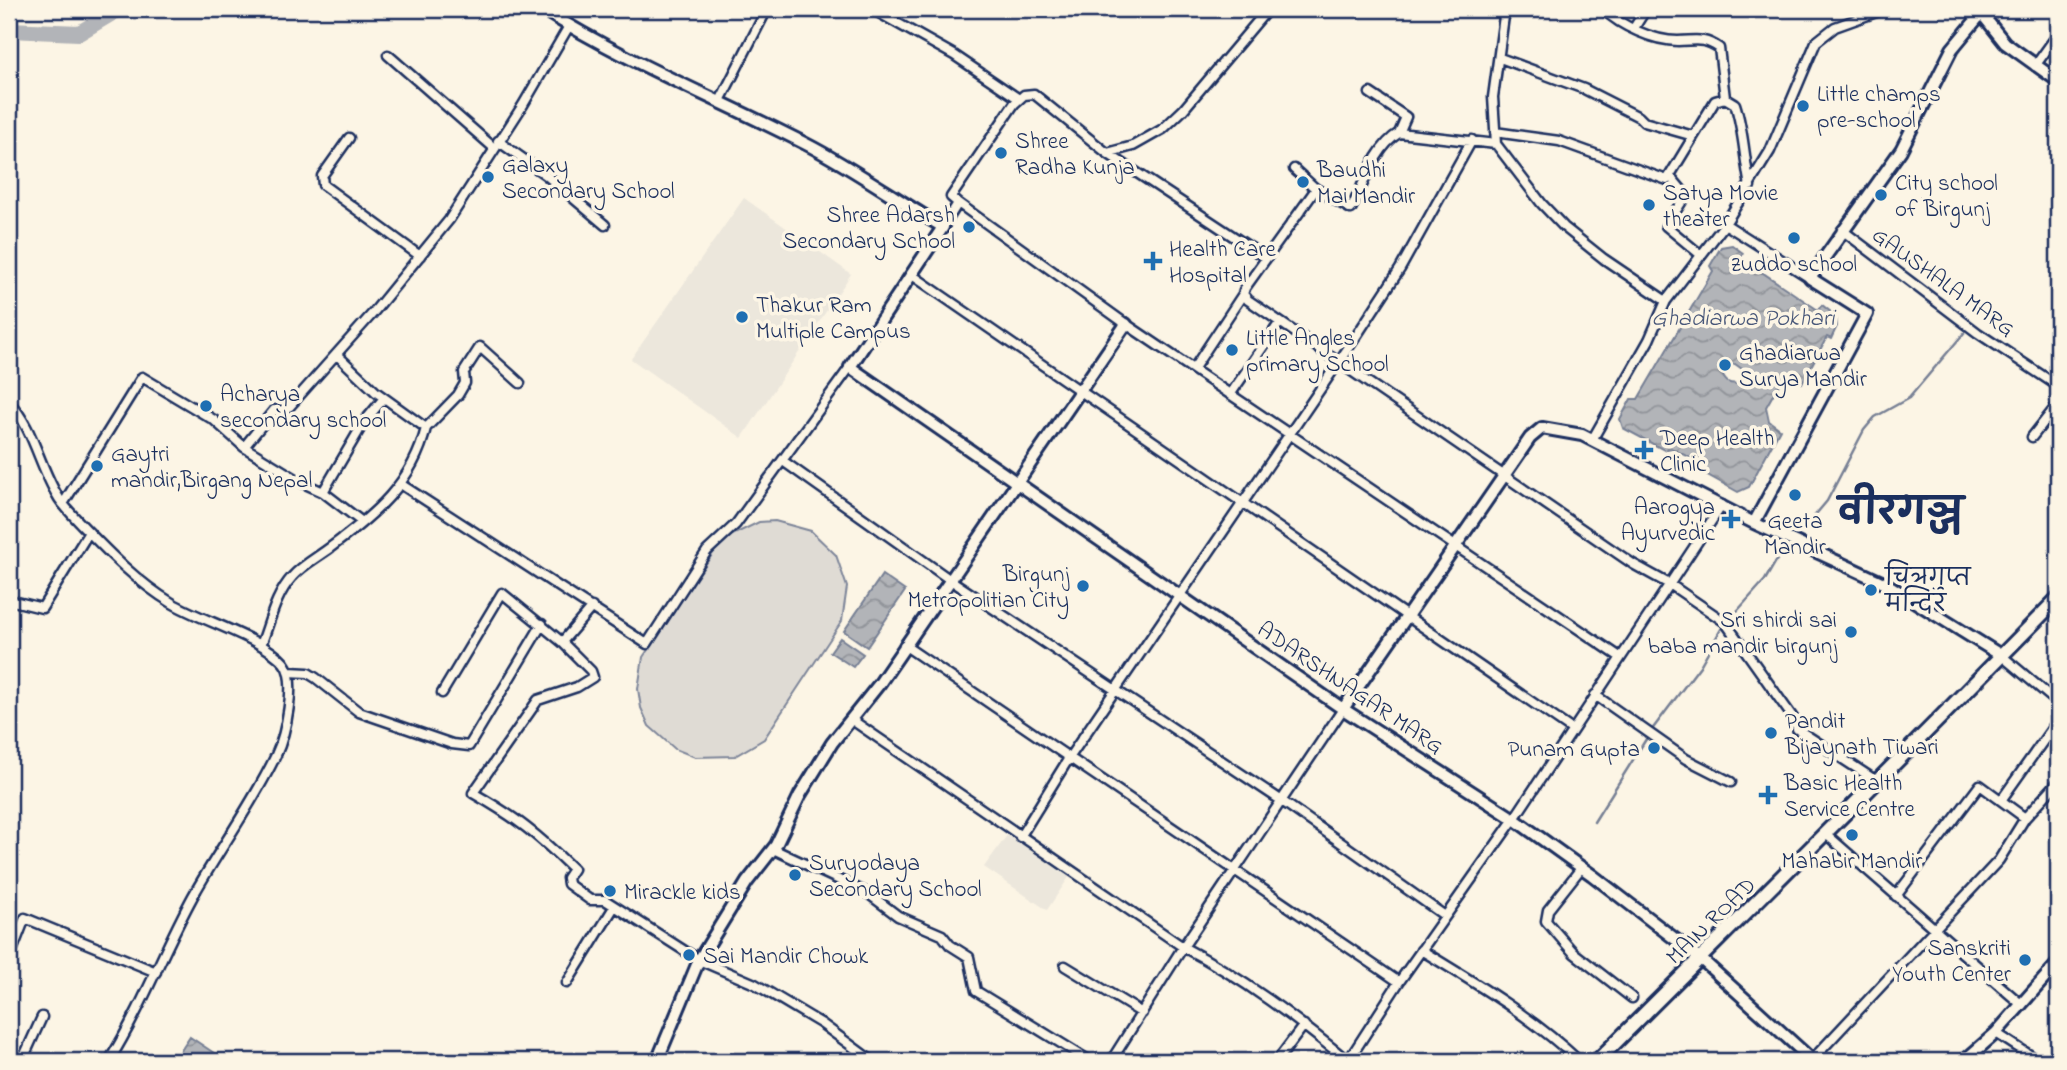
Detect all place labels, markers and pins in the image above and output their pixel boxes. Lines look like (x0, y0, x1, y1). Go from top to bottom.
place label: Little champs pre-school (1817, 79, 1941, 138)
marker: Little champs pre-school (1795, 98, 1811, 114)
place label: Shree Radha Kunja (1015, 126, 1135, 185)
marker: Shree Radha Kunja (993, 145, 1009, 161)
place label: Galaxy Secondary School (502, 150, 675, 211)
place label: Baudhi Mai Mandir (1316, 155, 1416, 214)
place label: City school of Birgunj (1895, 168, 1998, 228)
marker: Galaxy Secondary School (480, 169, 496, 185)
marker: Baudhi Mai Mandir (1295, 174, 1311, 190)
place label: Satya Movie theater (1663, 178, 1779, 237)
marker: City school of Birgunj (1873, 187, 1889, 203)
marker: Satya Movie theater (1641, 197, 1657, 213)
place label: Shree Adarsh Secondary School (782, 200, 955, 261)
marker: Shree Adarsh Secondary School (961, 219, 977, 235)
marker: zuddo school (1786, 230, 1802, 246)
place label: Health Care Hospital (1169, 234, 1277, 293)
place label: zuddo school (1731, 249, 1857, 282)
marker: Health Care Hospital (1143, 251, 1163, 271)
place label: Thakur Ram Multiple Campus (756, 290, 911, 349)
marker: Thakur Ram Multiple Campus (734, 309, 750, 325)
place label: Little Angles primary School (1246, 323, 1389, 384)
place label: Ghadiarwa Surya Mandir (1739, 338, 1868, 399)
marker: Little Angles primary School (1224, 342, 1240, 358)
marker: Ghadiarwa Surya Mandir (1717, 357, 1733, 373)
place label: Acharya secondary school (220, 379, 386, 440)
marker: Acharya secondary school (198, 398, 214, 414)
place label: Deep Health Clinic (1659, 423, 1774, 482)
place label: Gaytri mandir,Birgang Nepal (111, 439, 312, 499)
marker: Deep Health Clinic (1634, 440, 1654, 460)
marker: Gaytri mandir,Birgang Nepal (89, 458, 105, 474)
marker: Geeta Mandir (1787, 487, 1803, 503)
place label: Aarogya Ayurvedic (1621, 492, 1716, 553)
place label: Geeta Mandir (1764, 506, 1827, 565)
marker: Aarogya Ayurvedic (1721, 509, 1741, 529)
place label: Birgunj Metropolitian City (907, 559, 1070, 620)
place label: चित्रगुप्त मन्दिर (1883, 559, 1972, 622)
marker: Birgunj Metropolitian City (1075, 578, 1091, 594)
marker: चित्रगुप्त मन्दिर (1863, 582, 1879, 598)
place label: Sri shirdi sai baba mandir birgunj (1648, 605, 1838, 665)
marker: Sri shirdi sai baba mandir birgunj (1843, 624, 1859, 640)
place label: Pandit Bijaynath Tiwari (1784, 706, 1939, 767)
marker: Pandit Bijaynath Tiwari (1763, 725, 1779, 741)
place label: Punam Gupta (1507, 734, 1640, 767)
marker: Punam Gupta (1646, 740, 1662, 756)
place label: Basic Health Service Centre (1783, 768, 1916, 827)
marker: Basic Health Service Centre (1758, 785, 1778, 805)
marker: Mahabir Mandir (1844, 827, 1860, 843)
place label: Mahabir Mandir (1782, 846, 1923, 879)
place label: Suryodaya Secondary School (809, 848, 982, 909)
marker: Suryodaya Secondary School (787, 867, 803, 883)
place label: Mirackle kids (624, 877, 741, 910)
marker: Mirackle kids (602, 883, 618, 899)
place label: Sanskriti Youth Center (1892, 933, 2012, 992)
place label: Sai Mandir Chowk (703, 941, 869, 974)
marker: Sai Mandir Chowk (681, 947, 697, 963)
marker: Sanskriti Youth Center (2017, 952, 2033, 968)

